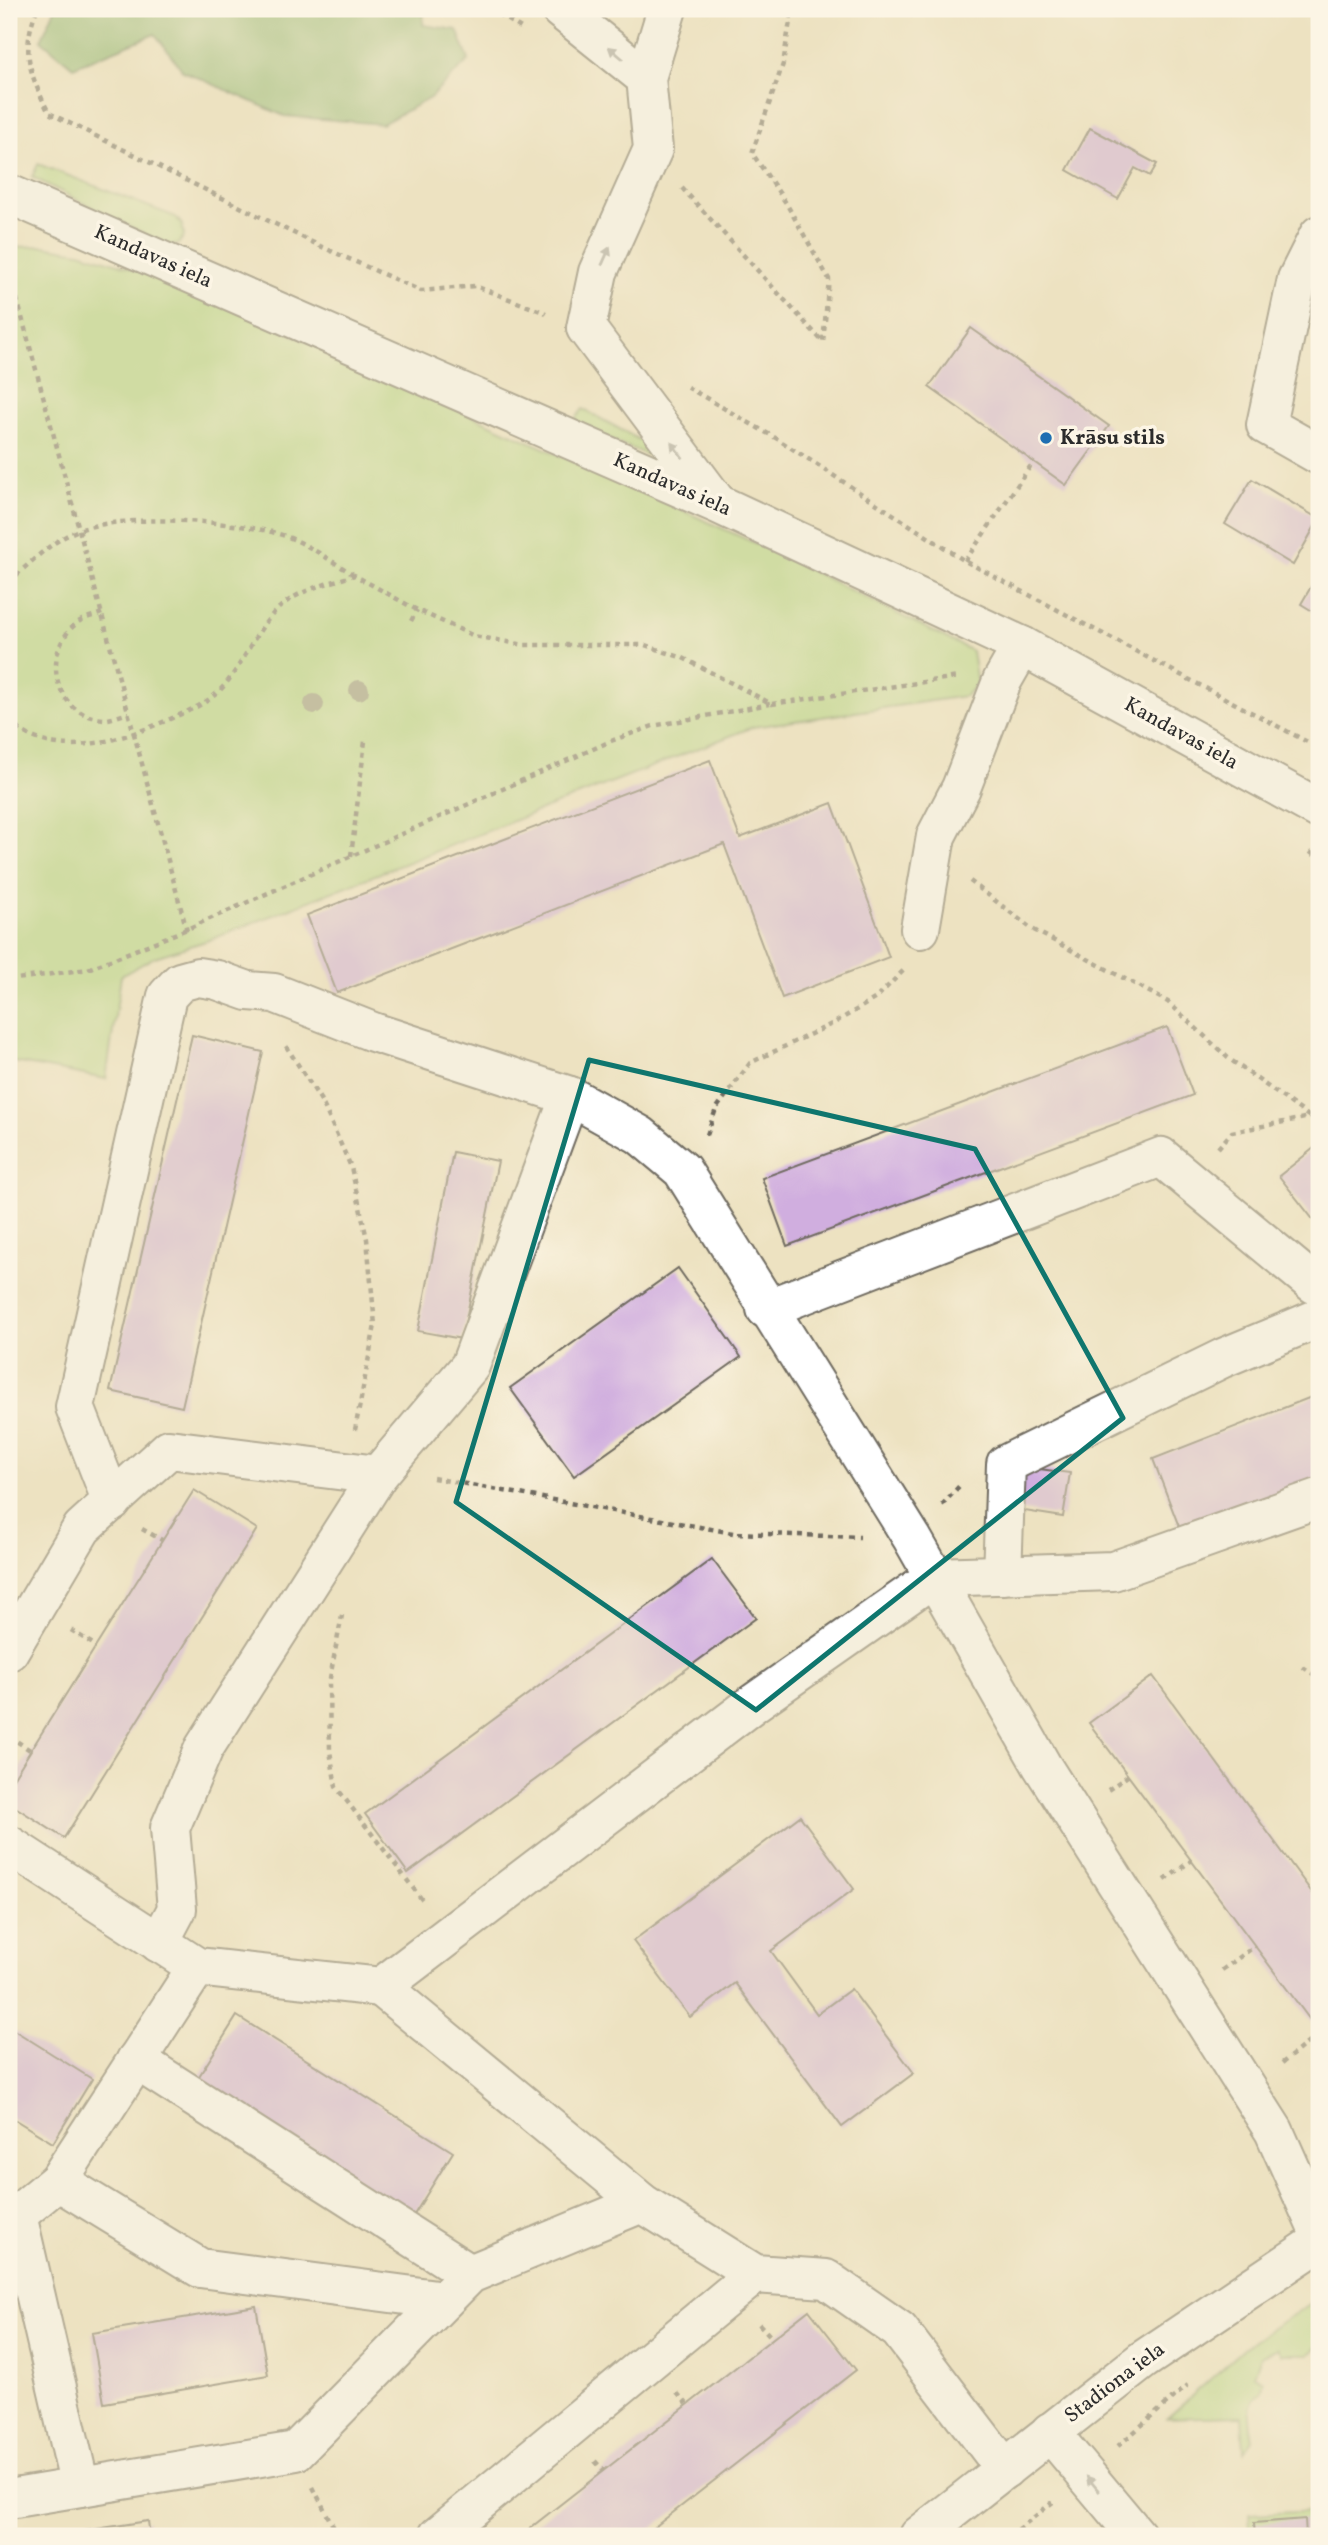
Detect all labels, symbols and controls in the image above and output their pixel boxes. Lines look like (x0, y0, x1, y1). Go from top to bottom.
one-way arrow (607, 45, 625, 61)
street label: Kandavas iela (89, 218, 217, 296)
one-way arrow (600, 246, 612, 266)
place label: Krāsu stils (1060, 424, 1165, 453)
marker: Krāsu stils (1038, 430, 1054, 446)
one-way arrow (671, 441, 685, 459)
street label: Kandavas iela (608, 446, 736, 524)
street label: Kandavas iela (1119, 691, 1243, 777)
street label: Stadiona iela (1059, 2336, 1171, 2430)
one-way arrow (1086, 2476, 1101, 2494)

